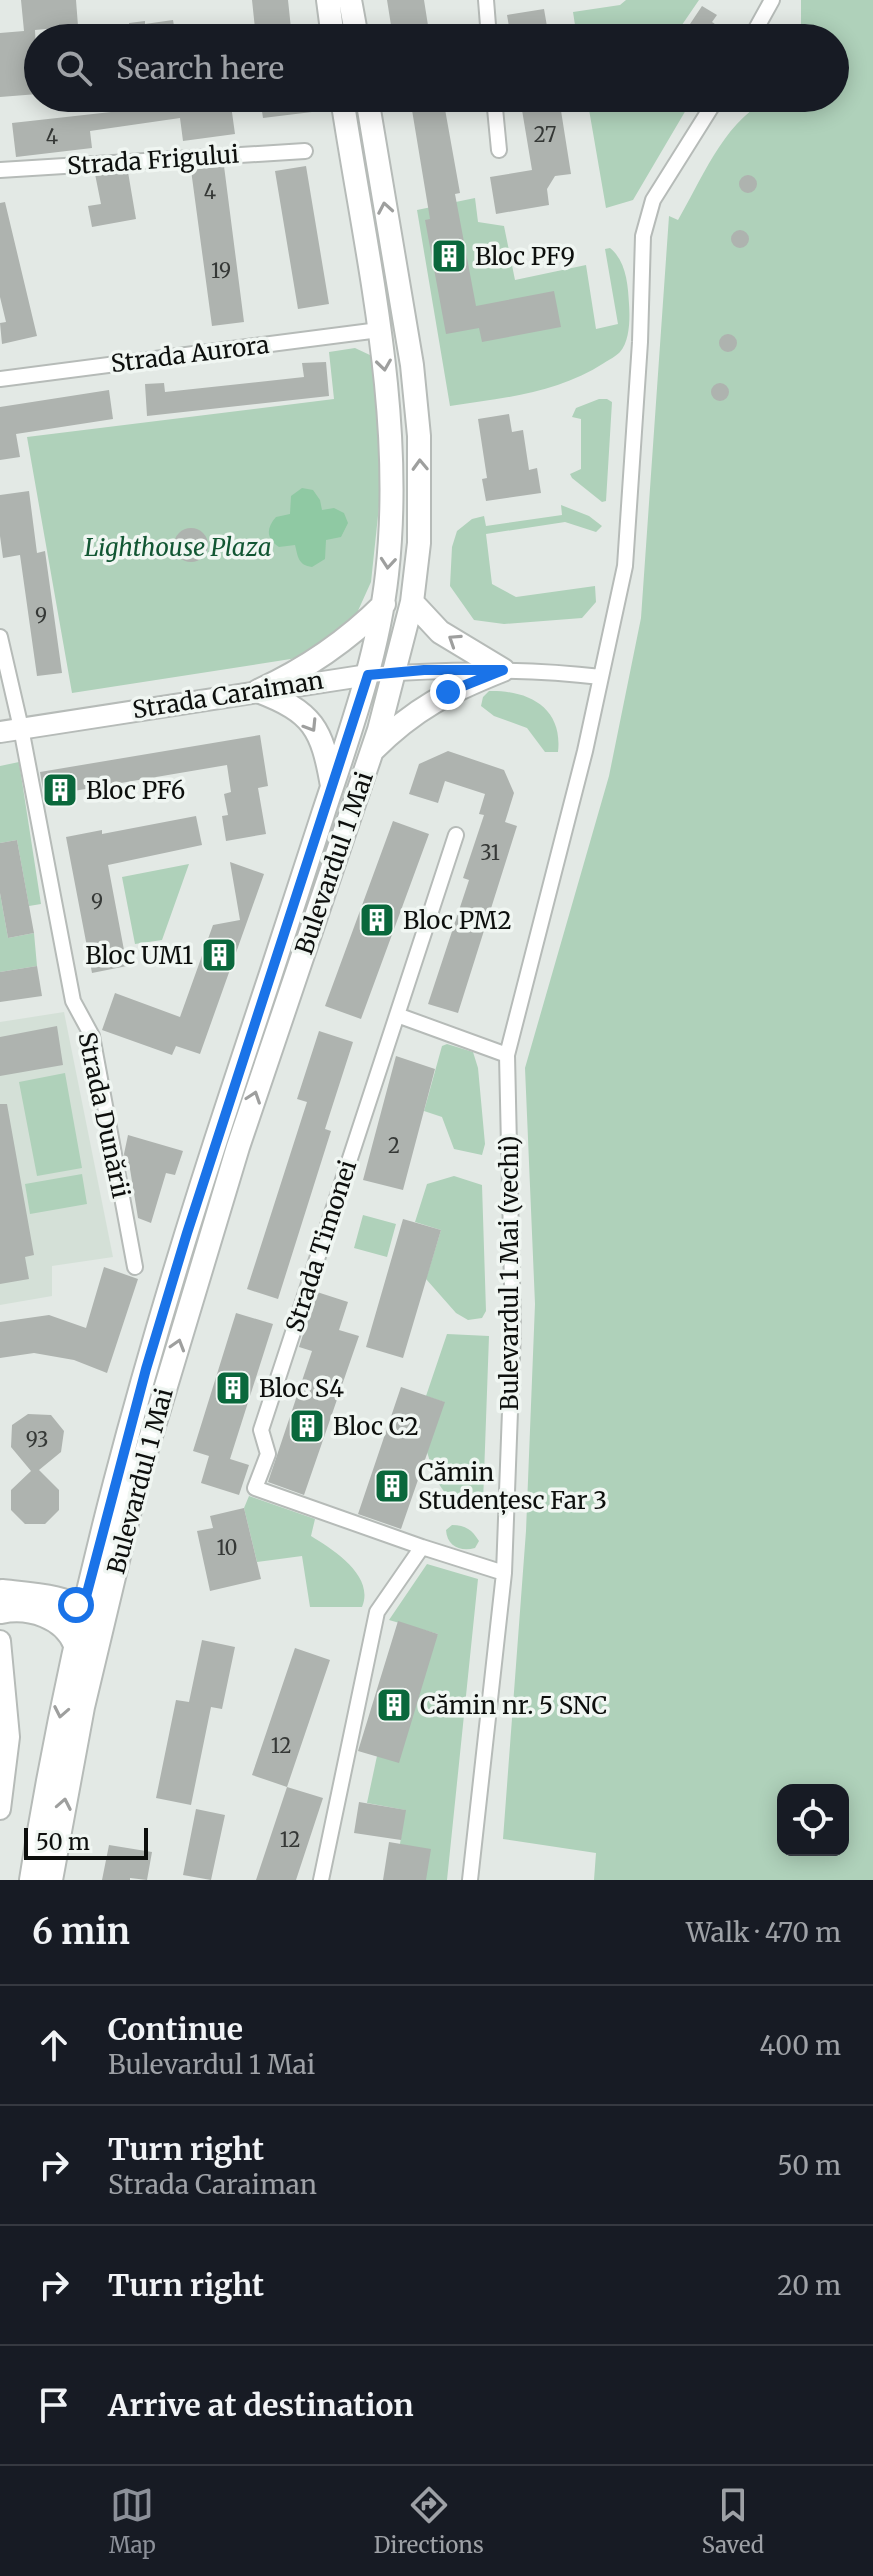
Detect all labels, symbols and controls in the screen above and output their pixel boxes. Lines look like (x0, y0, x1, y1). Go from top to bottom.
search box (24, 24, 849, 112)
icon: search (52, 46, 96, 90)
text: Search here (116, 49, 284, 87)
house number: 27 (534, 122, 556, 147)
house number: 4 (46, 124, 58, 149)
street label: Strada Frigului (66, 139, 240, 181)
house number: 4 (204, 179, 216, 204)
one-way arrow (378, 201, 395, 214)
building icon: Bloc PF9 (430, 237, 468, 275)
place label: Bloc PF9 (475, 241, 575, 272)
house number: 19 (211, 258, 231, 283)
street label: Strada Aurora (109, 329, 271, 379)
one-way arrow (375, 359, 392, 372)
one-way arrow (412, 458, 429, 471)
park label: Lighthouse Plaza (85, 532, 271, 563)
one-way arrow (380, 557, 397, 570)
house number: 9 (35, 603, 47, 628)
one-way arrow (448, 635, 463, 650)
street label: Strada Caraiman (130, 665, 326, 725)
route end (430, 674, 466, 710)
one-way arrow (302, 717, 317, 732)
street label: Bulevardul 1 Mai (288, 767, 380, 958)
building icon: Bloc PF6 (41, 771, 79, 809)
place label: Bloc PF6 (86, 775, 185, 806)
house number: 31 (480, 840, 500, 865)
house number: 9 (91, 889, 103, 914)
building icon: Bloc PM2 (358, 901, 396, 939)
place label: Bloc PM2 (403, 905, 512, 936)
building icon: Bloc UM1 (200, 936, 238, 974)
place label: Bloc UM1 (85, 940, 193, 971)
street label: Strada Dunării (71, 1029, 137, 1201)
one-way arrow (245, 1091, 261, 1105)
house number: 2 (388, 1133, 400, 1158)
street label: Bulevardul 1 Mai (vechi) (494, 1135, 525, 1411)
street label: Strada Timonei (279, 1156, 363, 1336)
one-way arrow (169, 1339, 185, 1353)
building icon: Bloc S4 (214, 1369, 252, 1407)
place label: Bloc S4 (259, 1373, 344, 1404)
street label: Bulevardul 1 Mai (100, 1384, 180, 1577)
building icon: Bloc C2 (288, 1407, 326, 1445)
place label: Bloc C2 (333, 1411, 419, 1442)
house number: 93 (26, 1427, 48, 1452)
place label: Cămin Studențesc Far 3 (418, 1457, 607, 1516)
building icon: Cămin Studențesc Far 3 (373, 1467, 411, 1505)
house number: 10 (216, 1535, 238, 1560)
route start (58, 1587, 94, 1623)
building icon: Cămin nr. 5 SNC (375, 1686, 413, 1724)
place label: Cămin nr. 5 SNC (420, 1690, 607, 1721)
one-way arrow (53, 1705, 70, 1718)
house number: 12 (271, 1733, 291, 1758)
map controls (777, 1784, 849, 1856)
button: locate (777, 1784, 849, 1856)
one-way arrow (54, 1797, 71, 1811)
scale bar (24, 1824, 148, 1860)
house number: 12 (280, 1827, 300, 1852)
text: 50 m (36, 1828, 90, 1856)
text: 6 min (32, 1911, 130, 1953)
text: Walk · 470 m (686, 1916, 841, 1949)
text: Continue (108, 2010, 243, 2048)
icon: ahead (32, 2023, 76, 2067)
text: 400 m (760, 2029, 841, 2062)
text: Bulevardul 1 Mai (108, 2048, 315, 2081)
text: Turn right (108, 2130, 264, 2168)
icon: right (32, 2143, 76, 2187)
text: 50 m (777, 2149, 841, 2182)
text: Strada Caraiman (108, 2168, 317, 2201)
icon: right (32, 2263, 76, 2307)
text: Turn right (108, 2266, 264, 2304)
text: 20 m (777, 2269, 841, 2302)
icon: arrive (32, 2383, 76, 2427)
text: Arrive at destination (108, 2386, 414, 2424)
tab: Map (109, 2483, 156, 2559)
tab: Directions (374, 2483, 484, 2559)
tab: Saved (702, 2483, 764, 2559)

